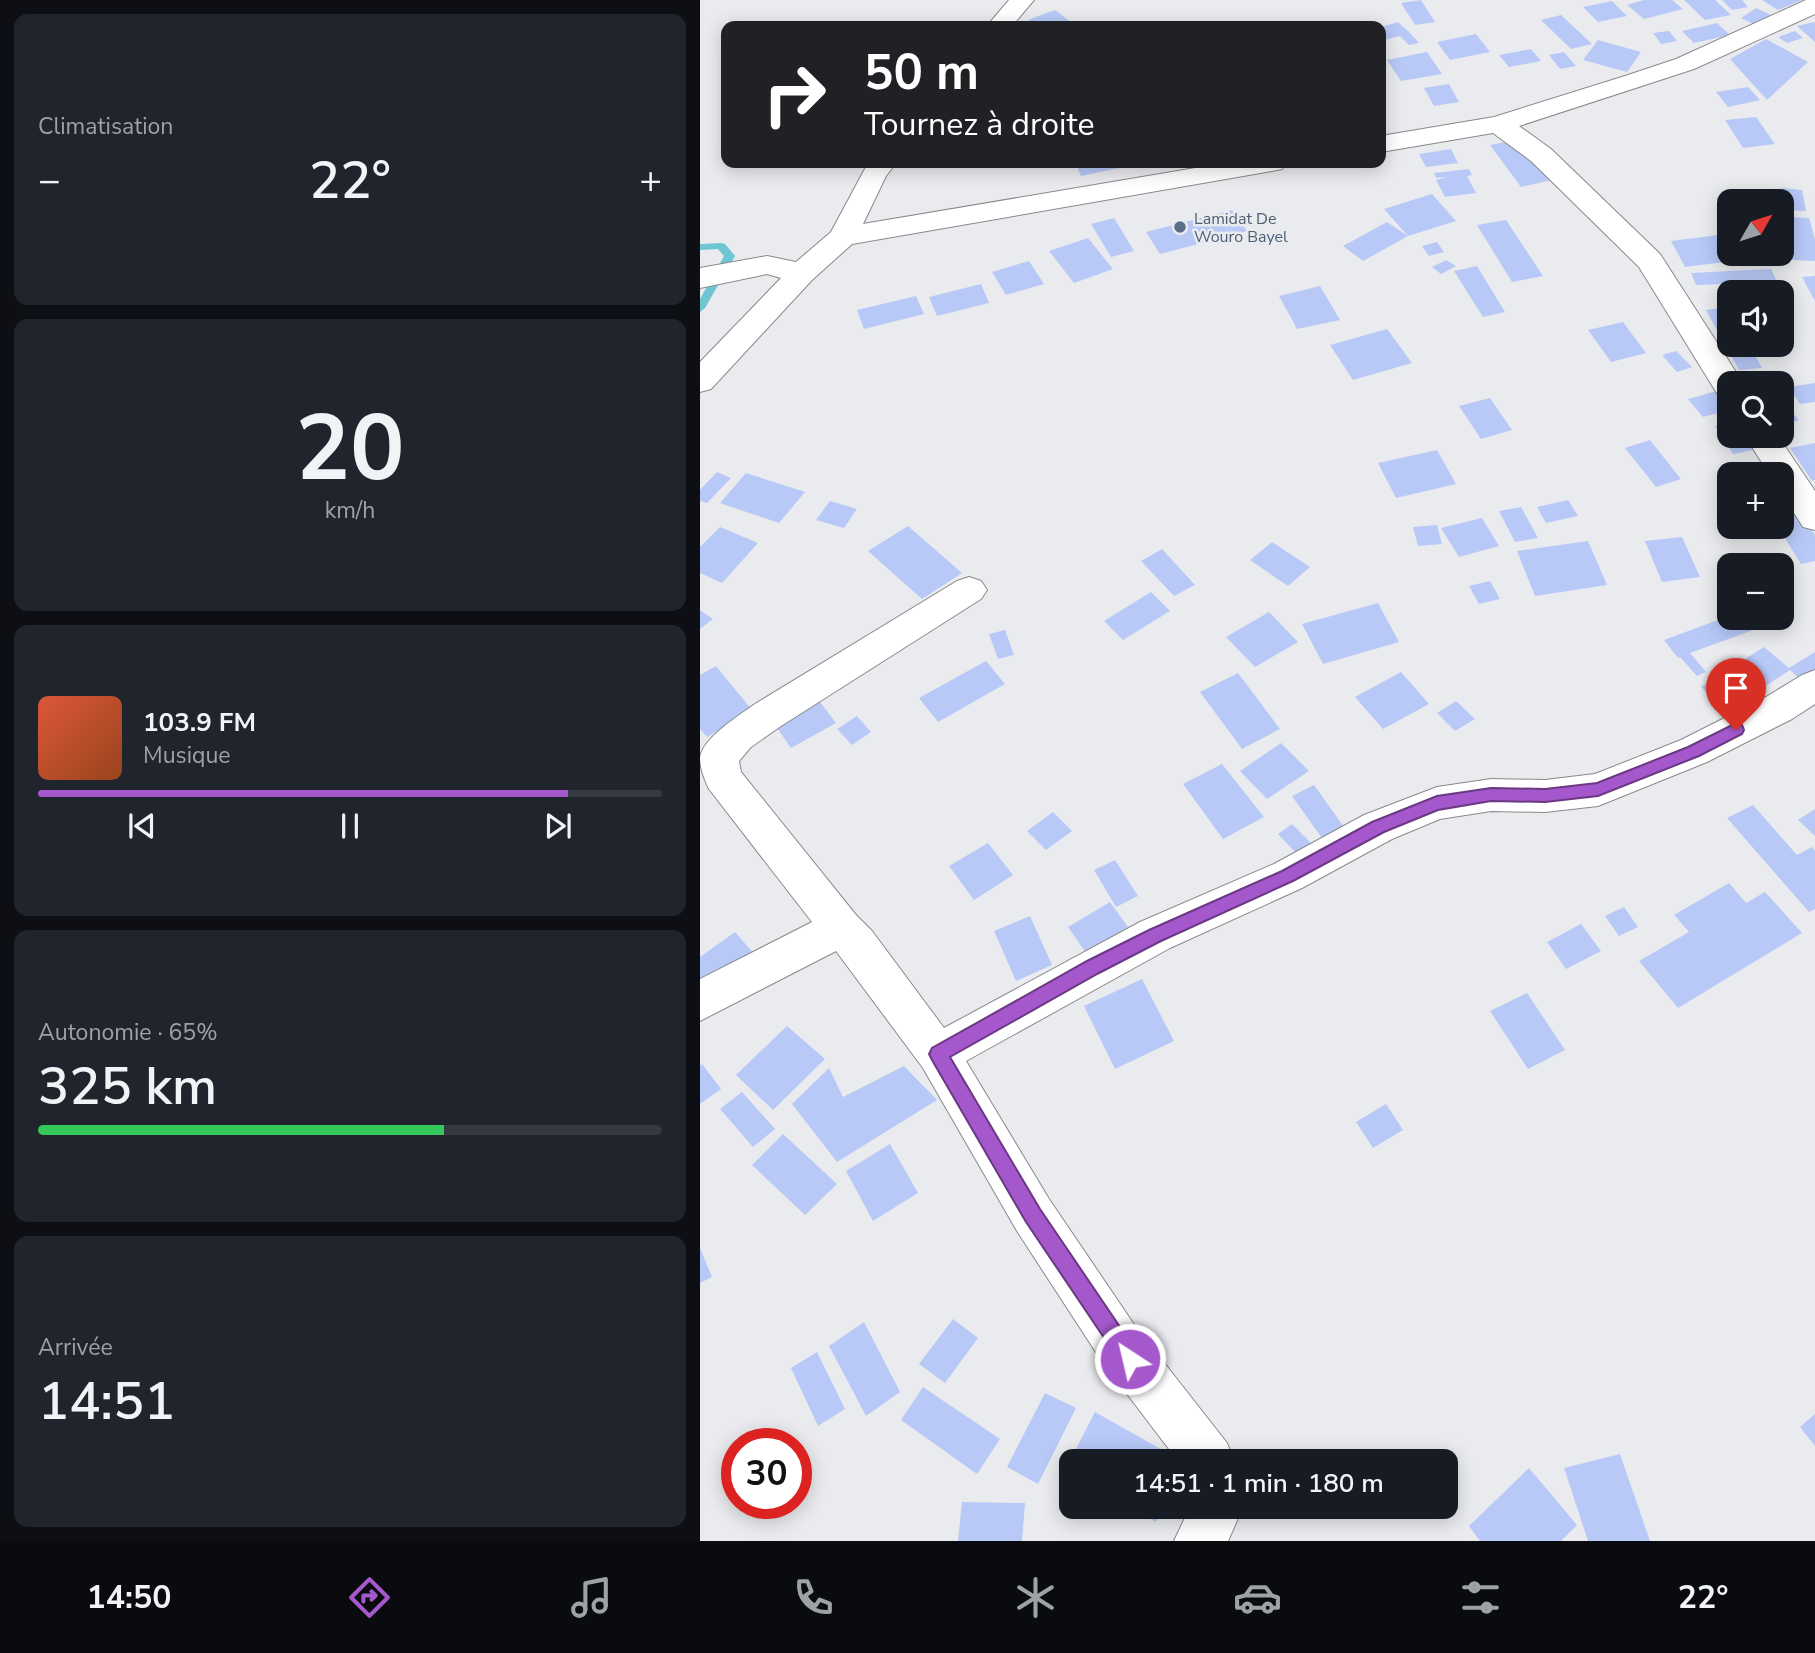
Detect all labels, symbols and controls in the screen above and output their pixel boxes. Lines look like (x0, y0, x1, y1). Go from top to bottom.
text: 50 m (864, 39, 979, 106)
icon: right (749, 49, 840, 140)
text: Tournez à droite (864, 103, 1095, 146)
text: Climatisation (38, 111, 173, 142)
text: 22° (309, 145, 391, 216)
text: − (38, 155, 61, 206)
text: + (639, 155, 662, 206)
north arrow (1717, 189, 1794, 266)
map controls (1717, 189, 1794, 630)
place label: Lamidat De Wouro Bayel (1194, 208, 1288, 248)
marker: Lamidat De Wouro Bayel (1172, 219, 1188, 235)
button: sound (1717, 280, 1794, 357)
button: search (1717, 371, 1794, 448)
text: 20 (295, 387, 405, 511)
button: + (1717, 462, 1794, 539)
text: km/h (325, 495, 375, 526)
button: − (1717, 553, 1794, 630)
pin (1706, 658, 1766, 730)
icon: arrive (1717, 669, 1755, 707)
text: 103.9 FM (143, 705, 256, 740)
text: Musique (143, 740, 231, 771)
icon: previous (123, 807, 161, 845)
icon: pause (331, 807, 369, 845)
icon: next (539, 807, 577, 845)
text: Autonomie · 65% (38, 1017, 218, 1048)
text: 325 km (38, 1051, 217, 1122)
position arrow (1093, 1322, 1167, 1396)
text: Arrivée (38, 1332, 113, 1363)
text: 14:51 (38, 1366, 175, 1437)
speed limit sign: 30 (721, 1428, 812, 1519)
text: 14:51 · 1 min · 180 m (1133, 1466, 1384, 1501)
icon: directions (345, 1573, 394, 1622)
icon: music (567, 1573, 616, 1622)
icon: phone (789, 1573, 838, 1622)
icon: climate (1011, 1573, 1060, 1622)
icon: car (1233, 1573, 1282, 1622)
icon: filters (1456, 1573, 1505, 1622)
text: 14:50 (87, 1576, 171, 1619)
text: 22° (1678, 1576, 1728, 1619)

